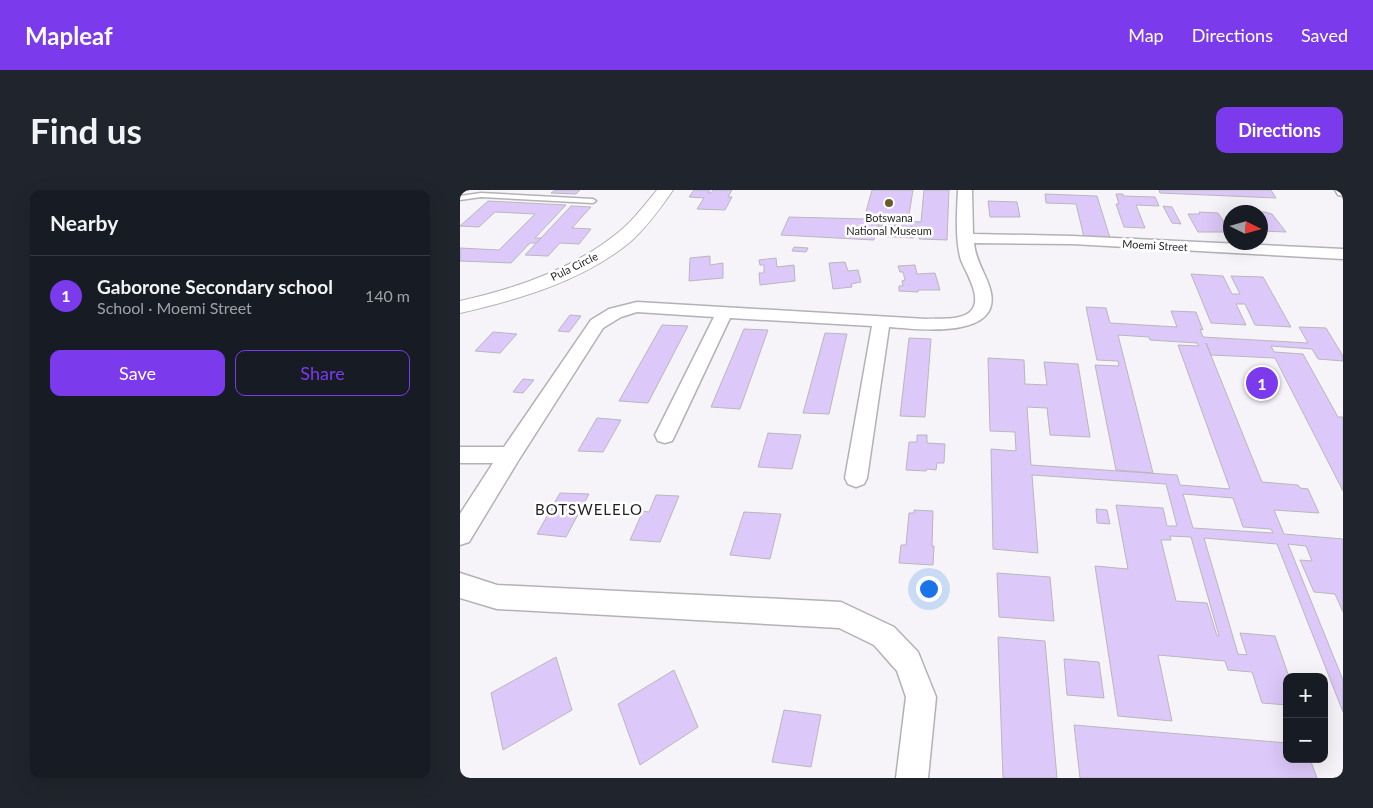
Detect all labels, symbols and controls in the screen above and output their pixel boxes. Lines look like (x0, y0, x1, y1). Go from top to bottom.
text: Mapleaf (25, 21, 113, 50)
text: Map (1128, 24, 1164, 46)
text: Directions (1192, 24, 1273, 46)
text: Saved (1301, 24, 1348, 46)
button: Directions (1216, 107, 1343, 153)
text: Find us (30, 109, 142, 151)
marker: Botswana National Museum (883, 197, 895, 209)
north arrow (1223, 205, 1268, 250)
text: Nearby (50, 210, 118, 235)
place label: Botswana National Museum (846, 211, 932, 237)
street label: Moemi Street (1122, 237, 1188, 253)
street label: Pula Circle (548, 249, 600, 283)
text: Gaborone Secondary school (97, 275, 333, 298)
text: 1 (61, 286, 71, 305)
text: 140 m (365, 286, 410, 305)
text: School · Moemi Street (97, 298, 252, 317)
button: Save (50, 350, 225, 396)
button: Share (235, 350, 410, 396)
pin: 1 (1246, 364, 1278, 402)
district label: BOTSWELELO (535, 500, 643, 518)
your location (916, 576, 942, 602)
map controls (1283, 673, 1328, 763)
button: + (1283, 673, 1328, 718)
button: − (1283, 718, 1328, 763)

